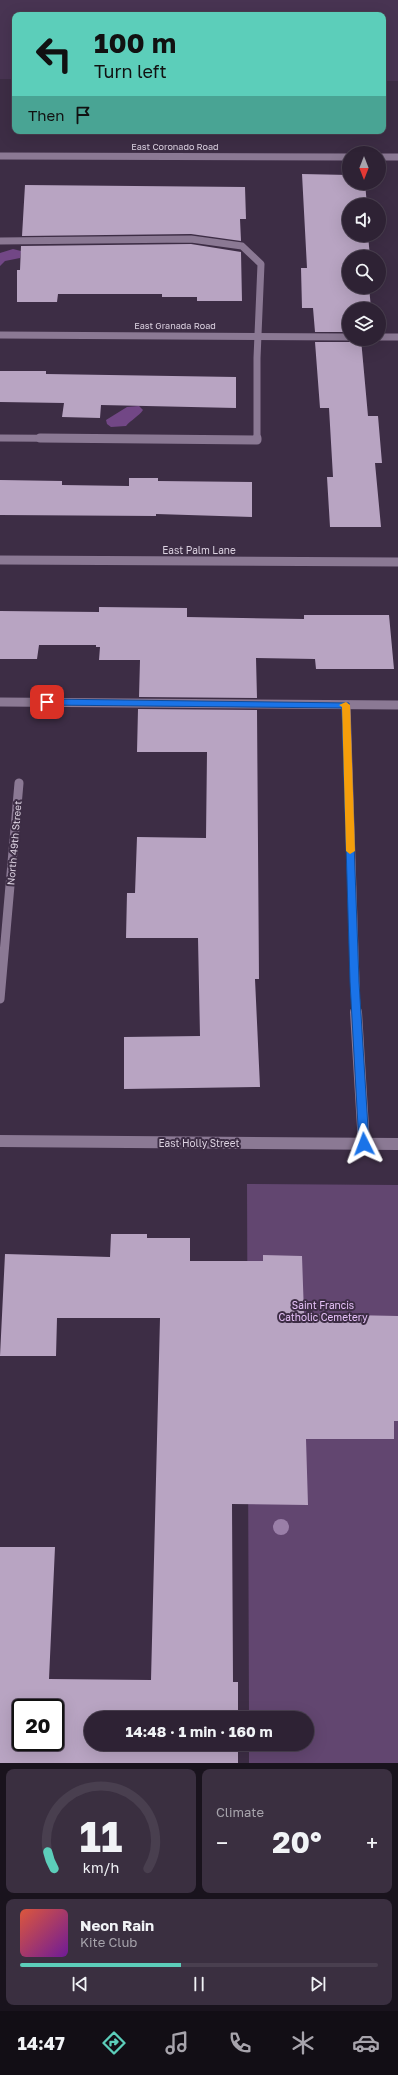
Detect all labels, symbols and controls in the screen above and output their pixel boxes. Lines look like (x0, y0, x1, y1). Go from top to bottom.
text: 100 m (94, 26, 176, 59)
icon: left (28, 28, 80, 80)
text: Turn left (94, 60, 167, 82)
icon: arrive (72, 104, 94, 126)
text: Then (28, 106, 64, 124)
street label: East Coronado Road (131, 141, 219, 152)
north arrow (342, 146, 386, 190)
map controls (342, 146, 386, 346)
button: sound (342, 198, 386, 242)
button: search (342, 250, 386, 294)
button: layers (342, 302, 386, 346)
street label: East Granada Road (134, 320, 216, 331)
street label: East Palm Lane (162, 544, 236, 556)
pin (30, 685, 64, 719)
icon: arrive (36, 691, 58, 713)
street label: North 49th Street (4, 800, 24, 886)
position arrow (343, 1123, 385, 1165)
street label: East Holly Street (159, 1137, 239, 1149)
park label: Saint Francis Catholic Cemetery (278, 1299, 368, 1323)
speed limit sign: 20 (12, 1699, 64, 1751)
text: 14:48 · 1 min · 160 m (125, 1722, 273, 1740)
text: Climate (216, 1804, 264, 1820)
text: 11 (80, 1811, 122, 1861)
text: 20° (272, 1824, 322, 1860)
text: − (216, 1829, 228, 1856)
text: + (366, 1829, 378, 1856)
text: km/h (83, 1859, 119, 1876)
text: Neon Rain (80, 1916, 154, 1934)
text: Kite Club (80, 1934, 137, 1950)
icon: previous (69, 1973, 91, 1995)
icon: pause (188, 1973, 210, 1995)
icon: next (307, 1973, 329, 1995)
icon: directions (100, 2029, 128, 2057)
icon: music (163, 2029, 191, 2057)
icon: phone (226, 2029, 254, 2057)
icon: climate (289, 2029, 317, 2057)
icon: car (352, 2029, 380, 2057)
text: 14:47 (18, 2032, 65, 2054)

